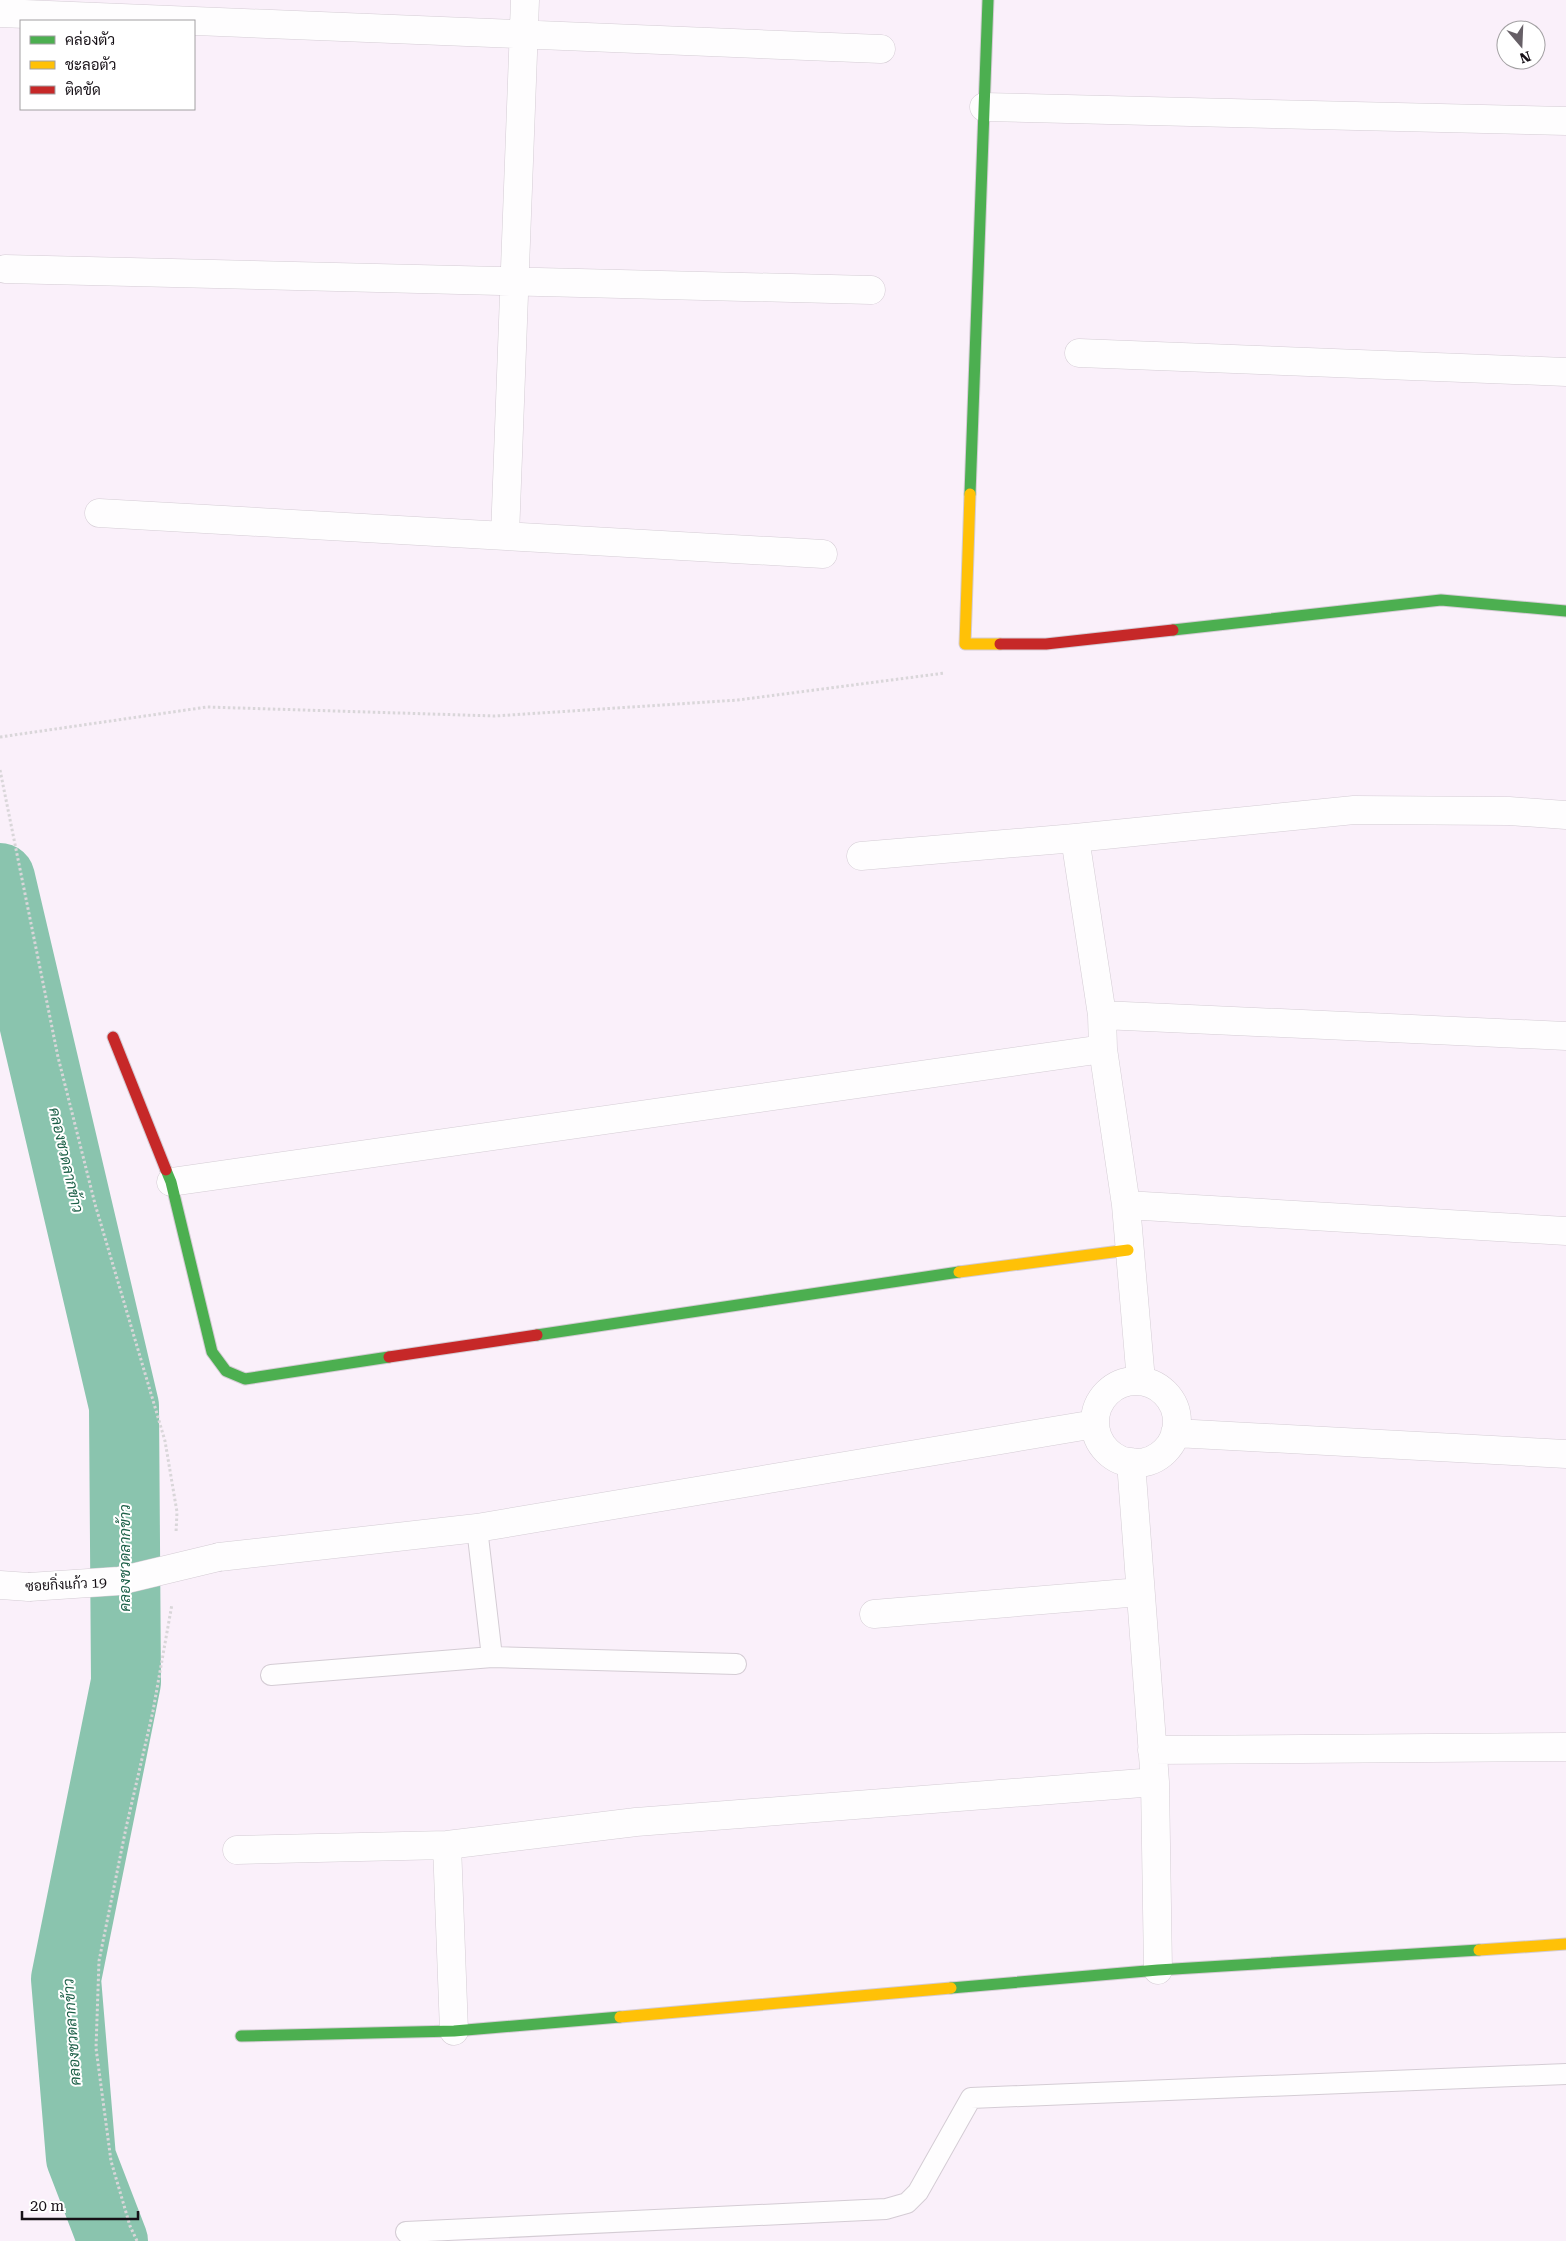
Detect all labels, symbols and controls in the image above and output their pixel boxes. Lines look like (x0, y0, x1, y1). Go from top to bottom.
legend (20, 20, 195, 110)
north arrow (1496, 20, 1546, 70)
text: คล่องตัว (65, 30, 115, 49)
text: N (1517, 48, 1533, 67)
text: ชะลอตัว (65, 56, 116, 74)
text: ติดขัด (65, 81, 101, 99)
water label: คลองชวดลากข้าว (45, 1105, 88, 1215)
water label: คลองชวดลากข้าว (115, 1504, 134, 1612)
street label: ซอยกิ่งแก้ว 19 (25, 1571, 107, 1594)
water label: คลองชวดลากข้าว (58, 1977, 85, 2086)
scale bar (22, 2188, 139, 2220)
text: 20 m (30, 2197, 65, 2215)

